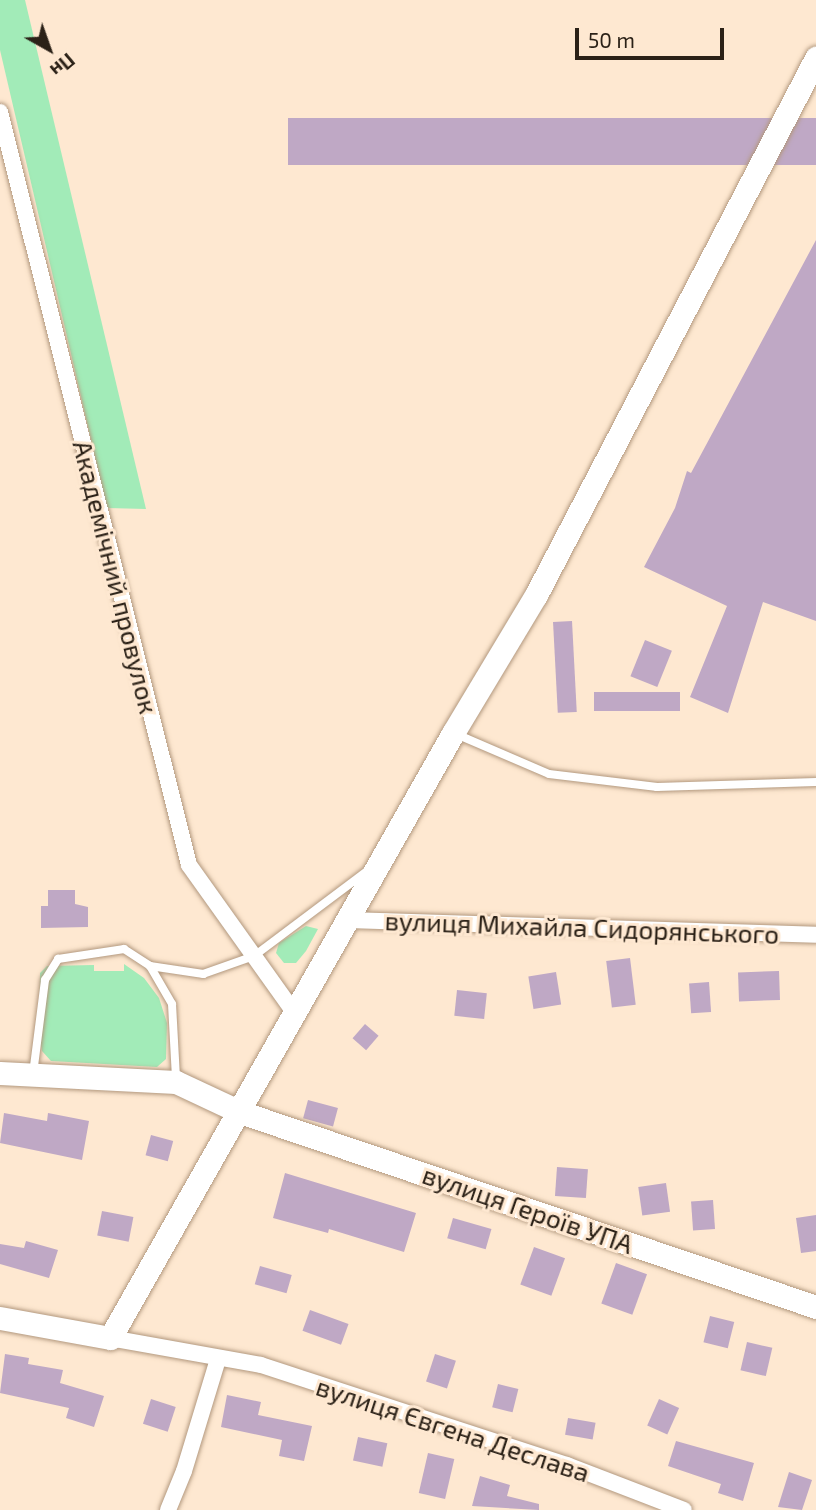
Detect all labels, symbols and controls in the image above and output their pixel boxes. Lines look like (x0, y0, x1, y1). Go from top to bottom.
north arrow (14, 14, 84, 84)
scale bar (578, 14, 727, 58)
text: 50 m (588, 27, 635, 52)
text: Пн (46, 49, 80, 82)
street label: Академічний провулок (67, 437, 165, 717)
street label: вулиця Михайла Сидорянського (384, 905, 780, 949)
street label: вулиця Героїв УПА (419, 1158, 637, 1260)
street label: вулиця Євгена Деслава (312, 1370, 594, 1488)

